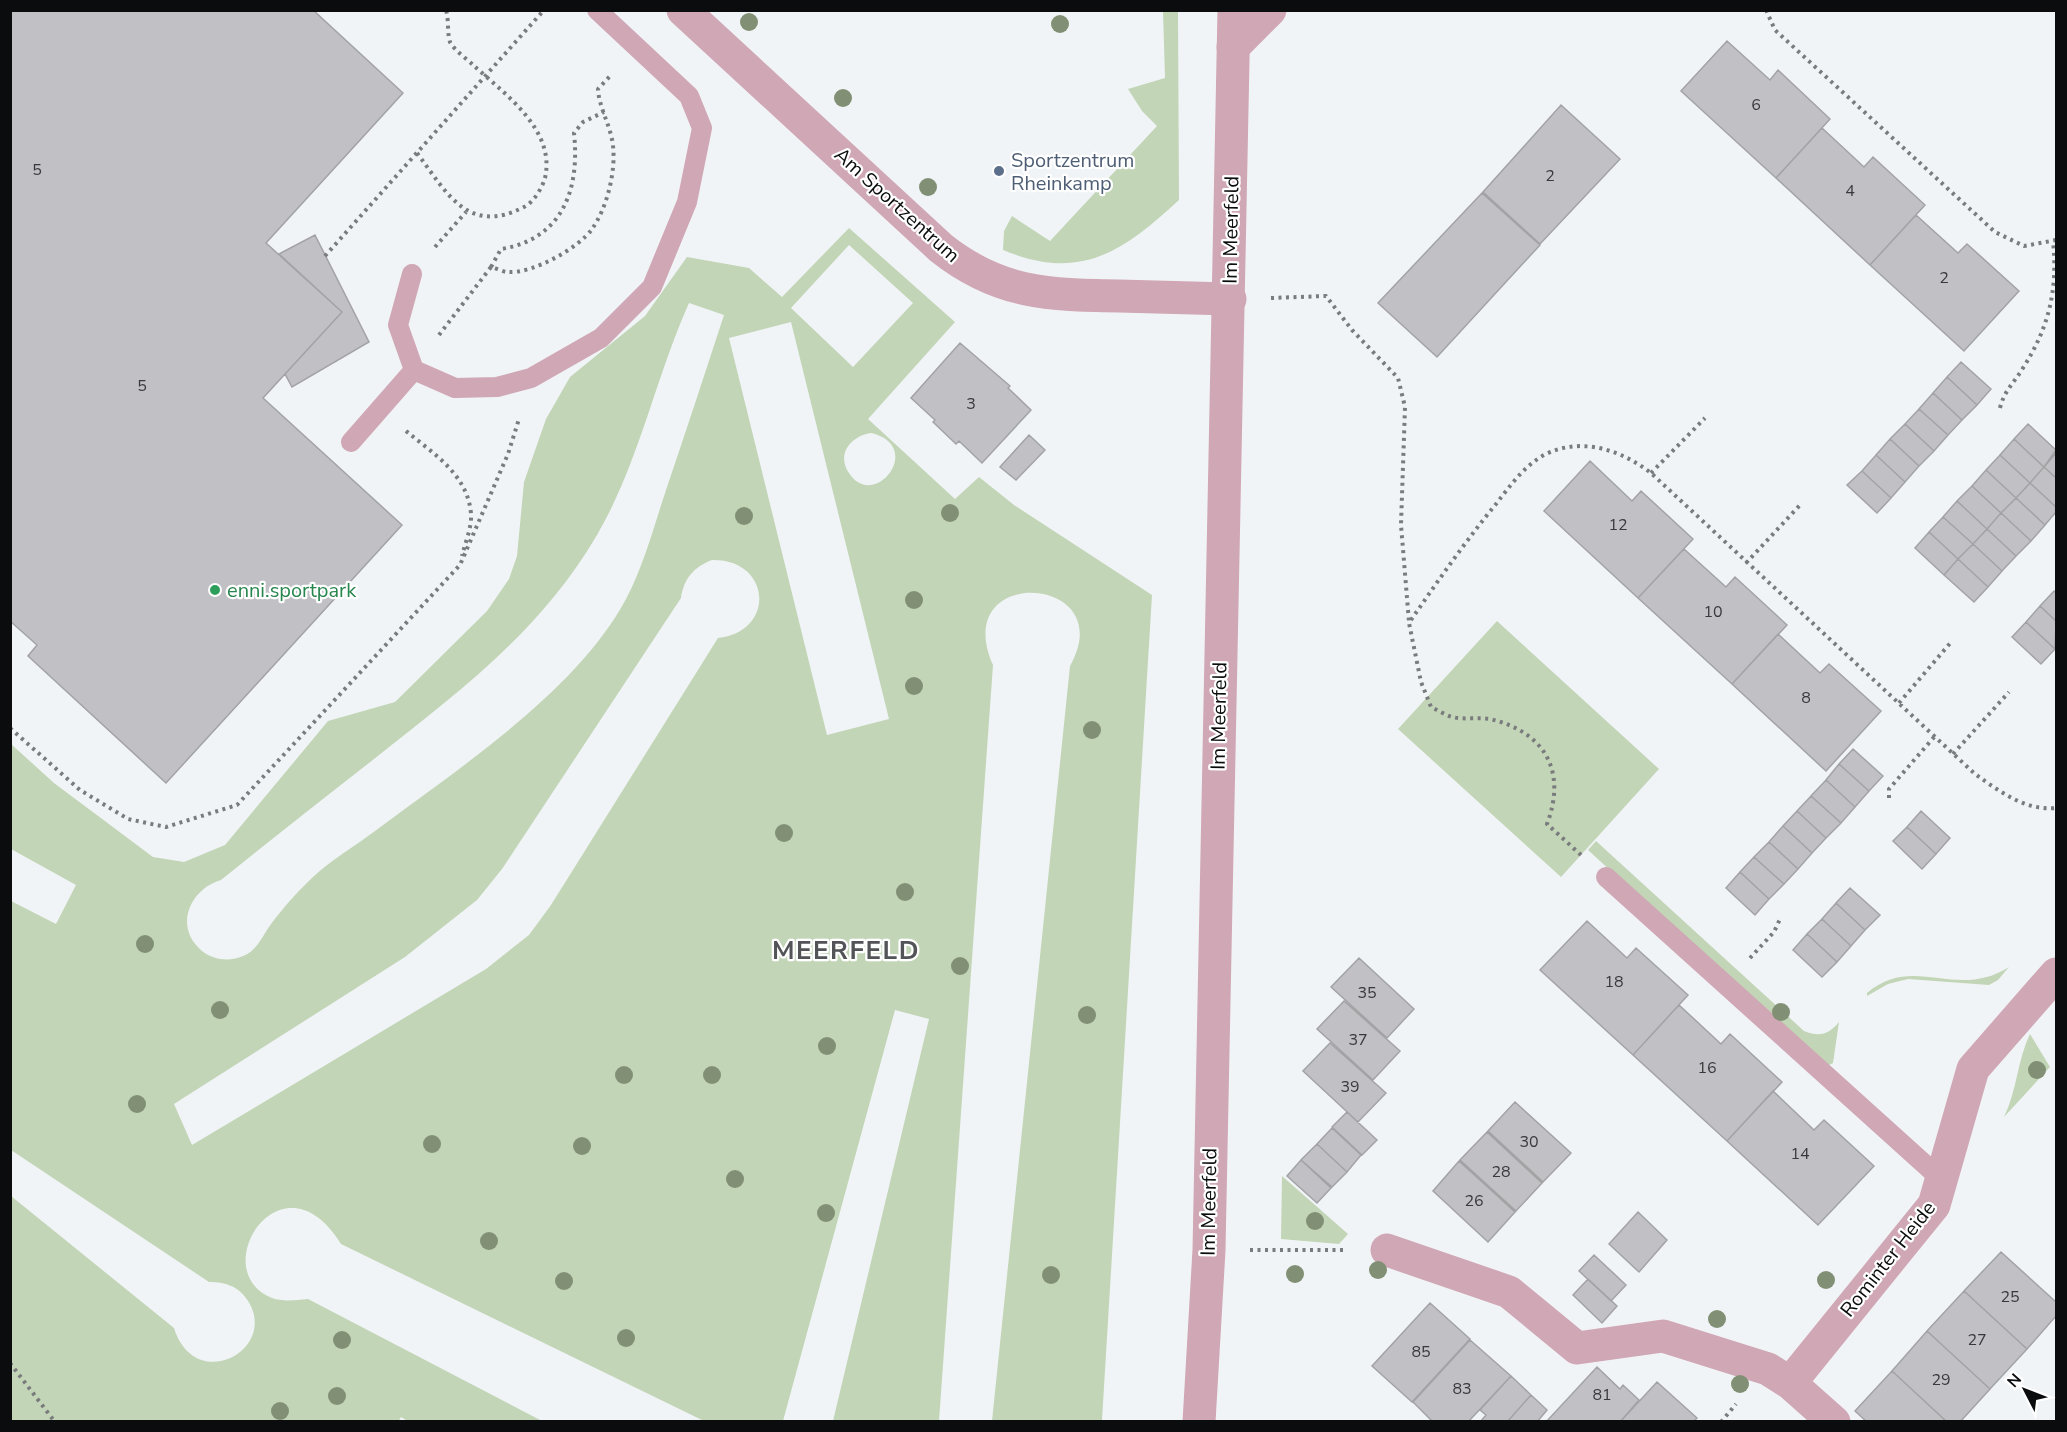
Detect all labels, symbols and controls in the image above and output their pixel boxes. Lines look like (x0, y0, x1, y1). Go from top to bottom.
house number: 6 (1751, 94, 1761, 116)
street label: Am Sportzentrum (828, 141, 966, 269)
place label: Sportzentrum Rheinkamp (1011, 147, 1134, 197)
house number: 5 (32, 159, 42, 181)
marker: Sportzentrum Rheinkamp (992, 164, 1006, 178)
house number: 2 (1545, 165, 1555, 187)
street label: Im Meerfeld (1217, 176, 1245, 284)
house number: 4 (1845, 180, 1855, 202)
house number: 2 (1939, 267, 1949, 289)
house number: 5 (137, 375, 147, 397)
house number: 3 (966, 393, 976, 415)
house number: 12 (1608, 514, 1628, 536)
place label: enni.sportpark (227, 577, 357, 604)
marker: enni.sportpark (208, 583, 222, 597)
house number: 10 (1703, 601, 1723, 623)
street label: Im Meerfeld (1205, 662, 1233, 770)
house number: 8 (1801, 687, 1811, 709)
district label: MEERFELD (772, 933, 920, 968)
house number: 18 (1604, 971, 1624, 993)
house number: 35 (1357, 982, 1377, 1004)
house number: 37 (1348, 1029, 1368, 1051)
house number: 16 (1697, 1057, 1717, 1079)
house number: 39 (1340, 1076, 1360, 1098)
house number: 30 (1519, 1131, 1539, 1153)
house number: 14 (1790, 1143, 1810, 1165)
street label: Im Meerfeld (1195, 1148, 1223, 1256)
house number: 28 (1491, 1161, 1511, 1183)
house number: 26 (1464, 1190, 1484, 1212)
street label: Rominter Heide (1834, 1196, 1942, 1322)
house number: 25 (2000, 1286, 2020, 1308)
house number: 27 (1967, 1329, 1987, 1351)
house number: 85 (1411, 1341, 1431, 1363)
north arrow (1995, 1360, 2055, 1420)
house number: 29 (1931, 1369, 1951, 1391)
text: N (2002, 1369, 2027, 1392)
house number: 83 (1452, 1378, 1472, 1400)
house number: 81 (1592, 1384, 1612, 1406)

